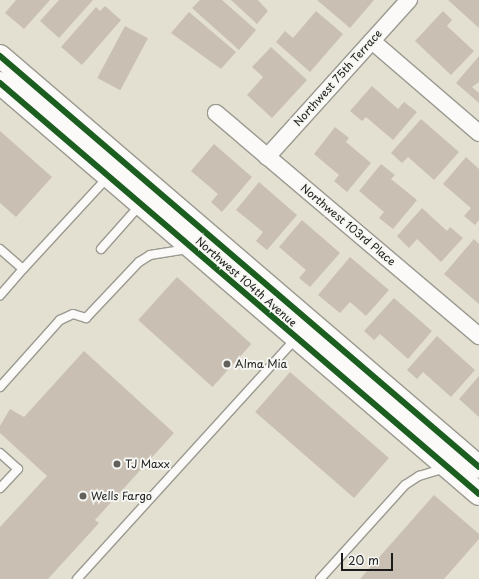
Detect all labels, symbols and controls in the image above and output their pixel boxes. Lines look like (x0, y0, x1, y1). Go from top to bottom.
street label: Northwest 75th Terrace (291, 27, 385, 129)
street label: Northwest 103rd Place (298, 181, 398, 269)
street label: Northwest 104th Avenue (193, 234, 299, 330)
place label: Alma Mia (235, 357, 287, 371)
marker: Alma Mia (222, 359, 232, 369)
place label: TJ Maxx (125, 457, 171, 471)
marker: TJ Maxx (112, 459, 122, 469)
place label: Wells Fargo (91, 489, 153, 503)
marker: Wells Fargo (78, 491, 88, 501)
scale bar (343, 545, 395, 571)
text: 20 m (348, 551, 379, 569)

